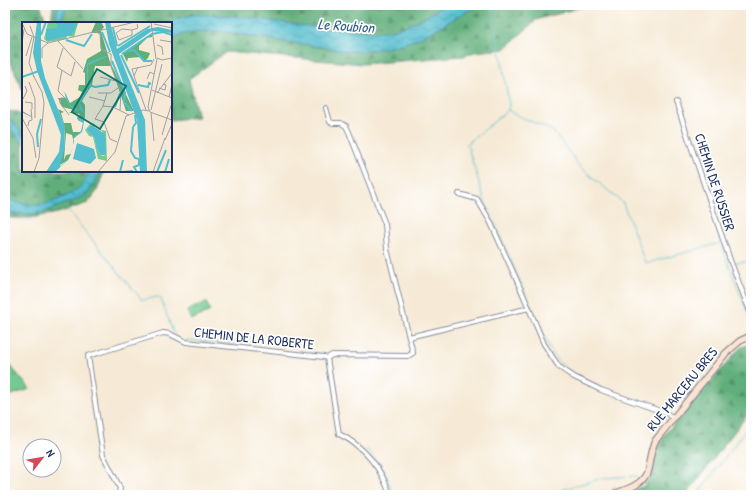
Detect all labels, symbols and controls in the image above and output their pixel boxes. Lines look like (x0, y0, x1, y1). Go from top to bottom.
water label: Le Roubion (317, 13, 376, 38)
inset map (22, 22, 172, 172)
street label: CHEMIN DE RUSSIER (691, 131, 740, 233)
street label: CHEMIN DE LA ROBERTE (193, 322, 315, 353)
street label: RUE MARCEAU BRES (642, 342, 722, 435)
north arrow (22, 438, 62, 478)
text: N (43, 447, 58, 459)

